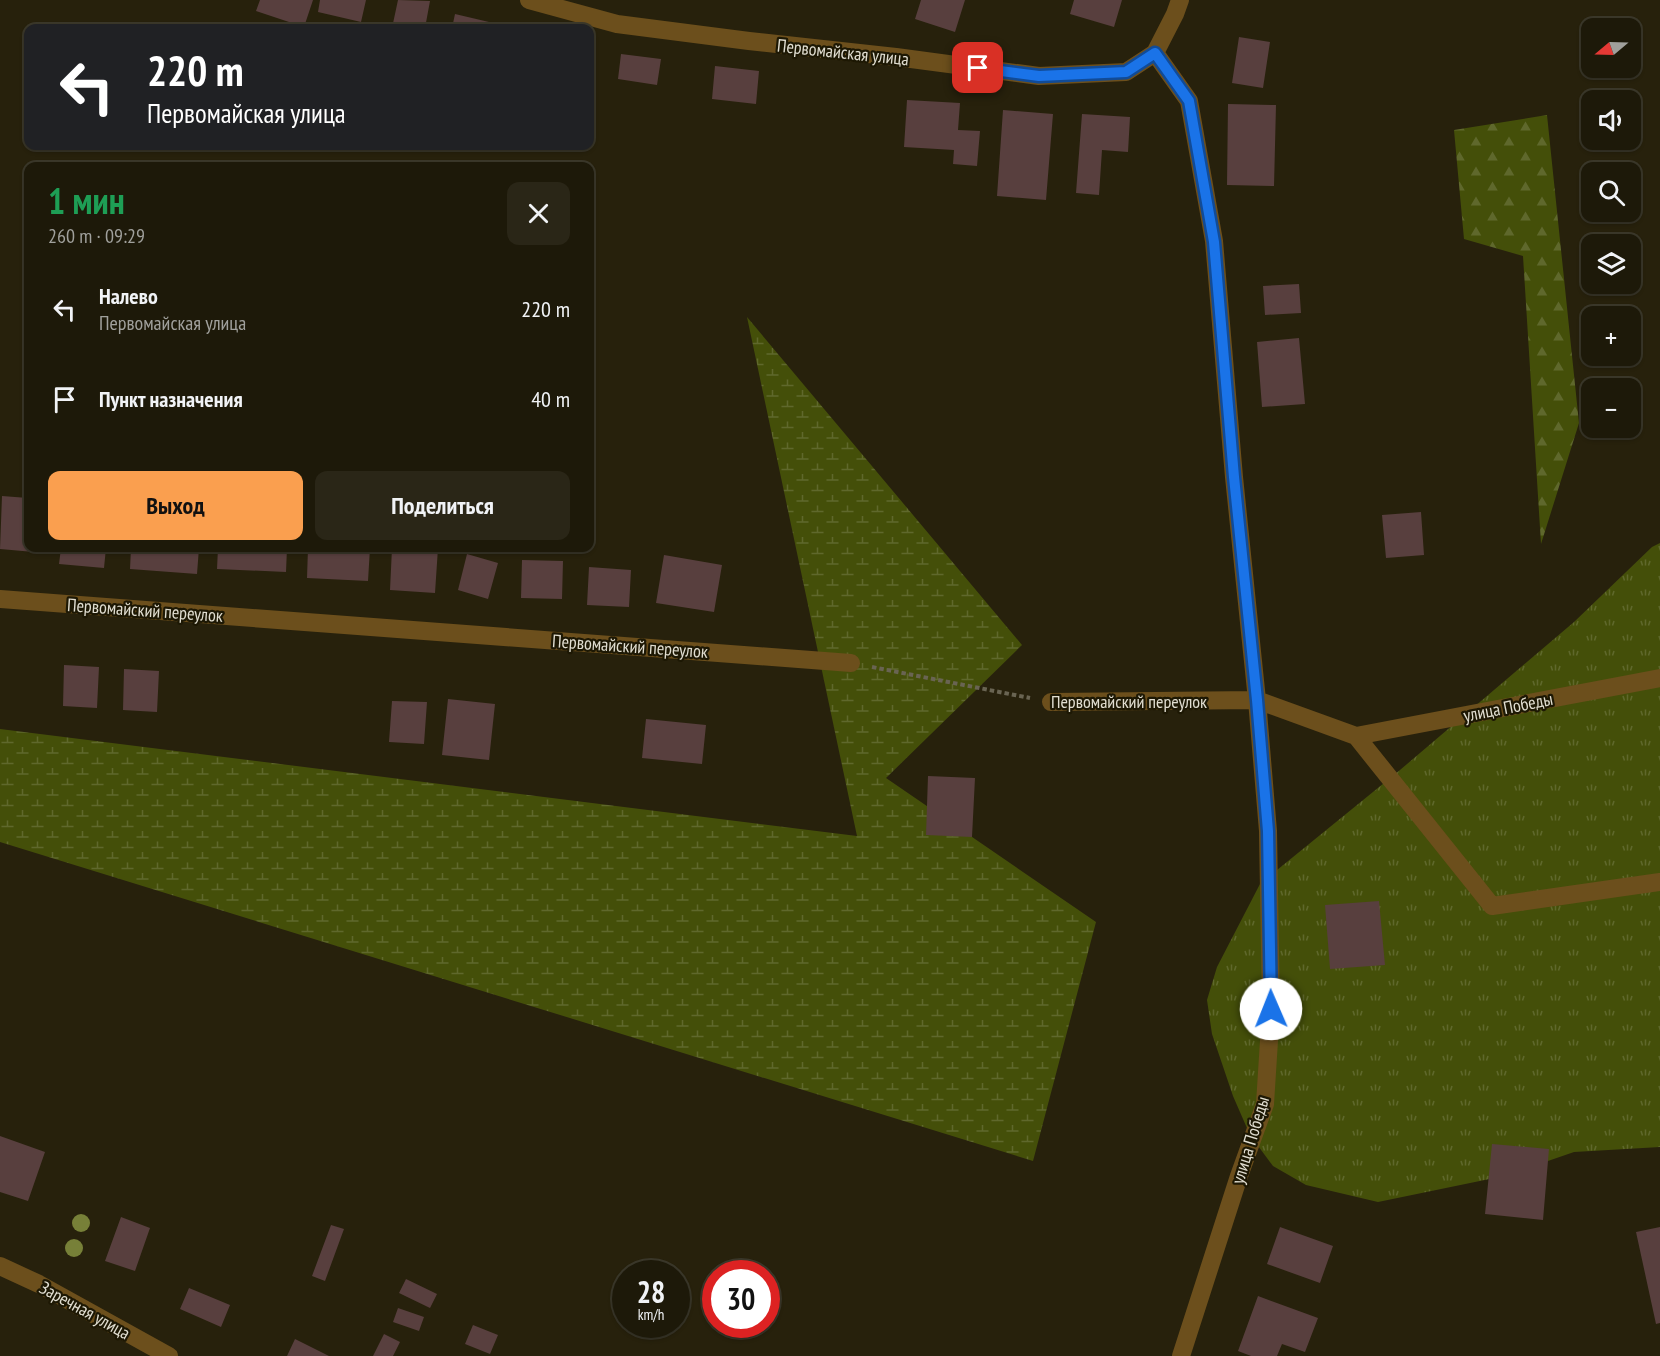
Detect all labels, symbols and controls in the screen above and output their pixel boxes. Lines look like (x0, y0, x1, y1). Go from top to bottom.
north arrow (1581, 18, 1641, 78)
map controls (1581, 18, 1641, 438)
street label: Первомайская улица (776, 34, 910, 70)
pin (952, 42, 1003, 93)
text: 220 m (147, 43, 244, 98)
icon: left (48, 48, 126, 126)
icon: arrive (961, 51, 994, 84)
button: sound (1581, 90, 1641, 150)
text: Первомайская улица (147, 96, 346, 130)
button: search (1581, 162, 1641, 222)
text: 1 мин (48, 177, 125, 224)
button: close (507, 182, 570, 245)
text: 260 m · 09:29 (48, 223, 145, 249)
button: layers (1581, 234, 1641, 294)
text: Налево (99, 282, 158, 310)
icon: left (48, 293, 81, 326)
text: 220 m (521, 295, 570, 323)
button: + (1581, 306, 1641, 366)
text: Первомайская улица (99, 310, 246, 336)
button: − (1581, 378, 1641, 438)
icon: arrive (48, 383, 81, 416)
text: Пункт назначения (99, 385, 243, 413)
text: 40 m (531, 385, 570, 413)
button: Выход (48, 471, 303, 540)
button: Поделиться (315, 471, 570, 540)
street label: Первомайский переулок (66, 593, 224, 627)
street label: Первомайский переулок (551, 629, 709, 663)
street label: улица Победы (1461, 687, 1555, 727)
street label: Первомайский переулок (1051, 690, 1207, 713)
position arrow (1239, 977, 1303, 1041)
street label: улица Победы (1226, 1093, 1274, 1187)
speed limit sign: 30 (702, 1260, 780, 1338)
text: 28 (637, 1272, 665, 1311)
street label: Заречная улица (36, 1276, 134, 1344)
text: km/h (638, 1305, 664, 1324)

